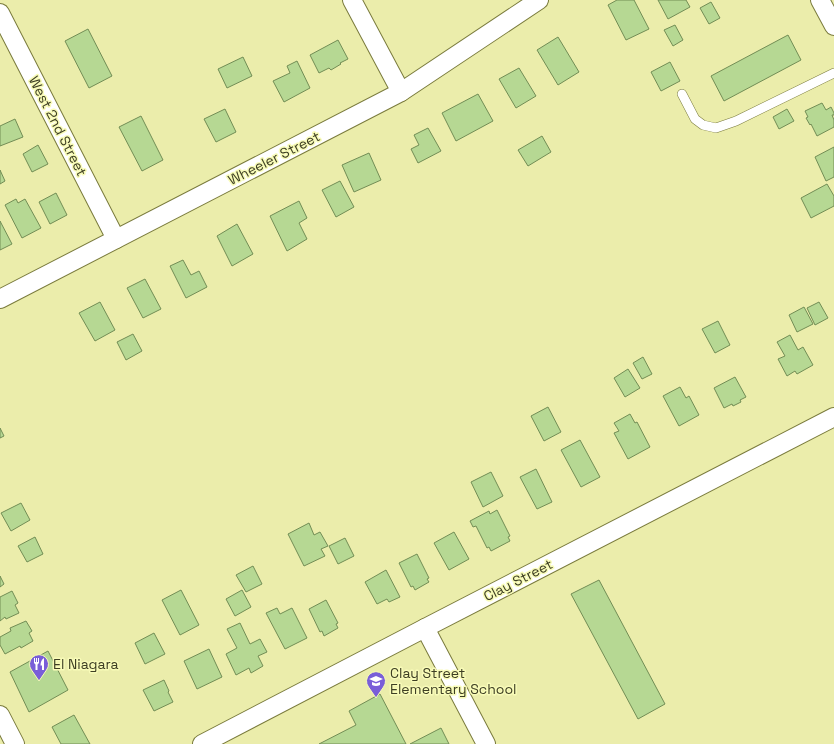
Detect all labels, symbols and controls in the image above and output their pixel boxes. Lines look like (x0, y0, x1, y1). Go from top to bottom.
street label: West 2nd Street (25, 73, 91, 179)
street label: Wheeler Street (225, 127, 323, 189)
street label: Clay Street (480, 555, 556, 605)
restaurant icon: El Niagara (28, 653, 50, 681)
place label: El Niagara (53, 655, 119, 673)
place label: Clay Street Elementary School (390, 664, 516, 698)
school or university icon: Clay Street Elementary School (365, 670, 387, 698)

